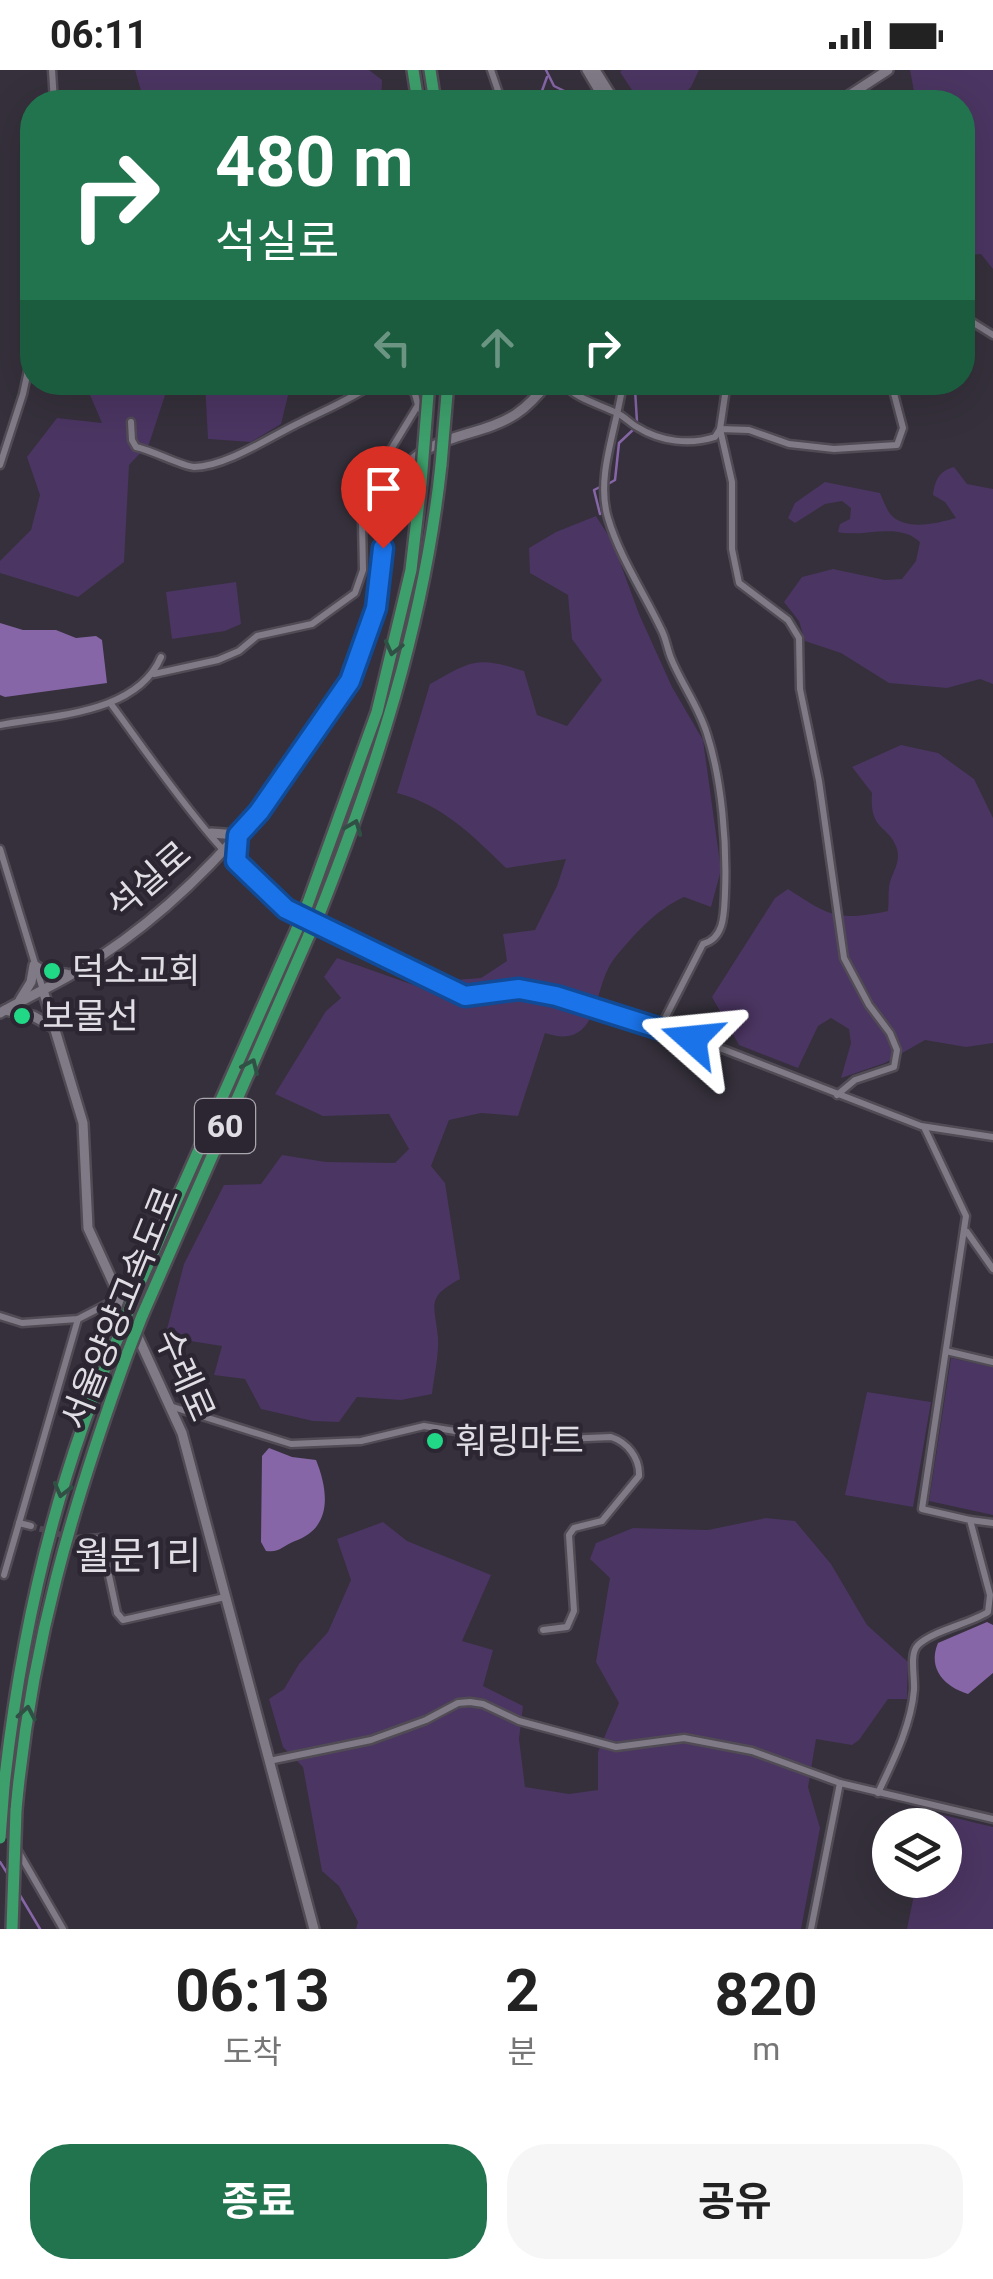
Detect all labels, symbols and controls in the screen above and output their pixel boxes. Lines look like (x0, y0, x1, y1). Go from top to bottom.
text: 06:11 (50, 13, 148, 57)
text: 480 m (215, 121, 414, 203)
icon: right (50, 130, 180, 260)
text: 석실로 (215, 215, 339, 268)
icon: left (365, 320, 420, 375)
icon: ahead (470, 320, 525, 375)
icon: right (575, 320, 630, 375)
pin (341, 446, 426, 549)
icon: arrive (356, 461, 411, 516)
one-way arrow (384, 639, 405, 656)
one-way arrow (342, 819, 362, 837)
street label: 석실로 (99, 833, 199, 928)
place label: 덕소교회 (72, 951, 201, 992)
marker: 덕소교회 (41, 960, 63, 982)
position arrow (640, 987, 744, 1091)
place label: 보물선 (42, 996, 139, 1037)
marker: 보물선 (11, 1005, 33, 1027)
one-way arrow (239, 1058, 259, 1076)
road number: 60 (195, 1099, 255, 1153)
street label: 서울양양고속도로 (53, 1181, 188, 1435)
street label: 수레로 (146, 1323, 223, 1428)
place label: 훠링마트 (455, 1421, 584, 1462)
marker: 훠링마트 (424, 1430, 446, 1452)
one-way arrow (53, 1481, 74, 1498)
district label: 월문1리 (75, 1534, 201, 1578)
one-way arrow (16, 1705, 37, 1721)
map controls (872, 1808, 962, 1898)
button: layers (872, 1808, 962, 1898)
text: 06:13 (175, 1955, 330, 2026)
text: 2 (505, 1955, 539, 2026)
text: 820 (715, 1959, 818, 2030)
text: m (752, 2030, 780, 2068)
text: 도착 (223, 2033, 282, 2071)
text: 분 (507, 2033, 537, 2071)
button: 종료 (30, 2144, 487, 2259)
button: 공유 (507, 2144, 963, 2259)

